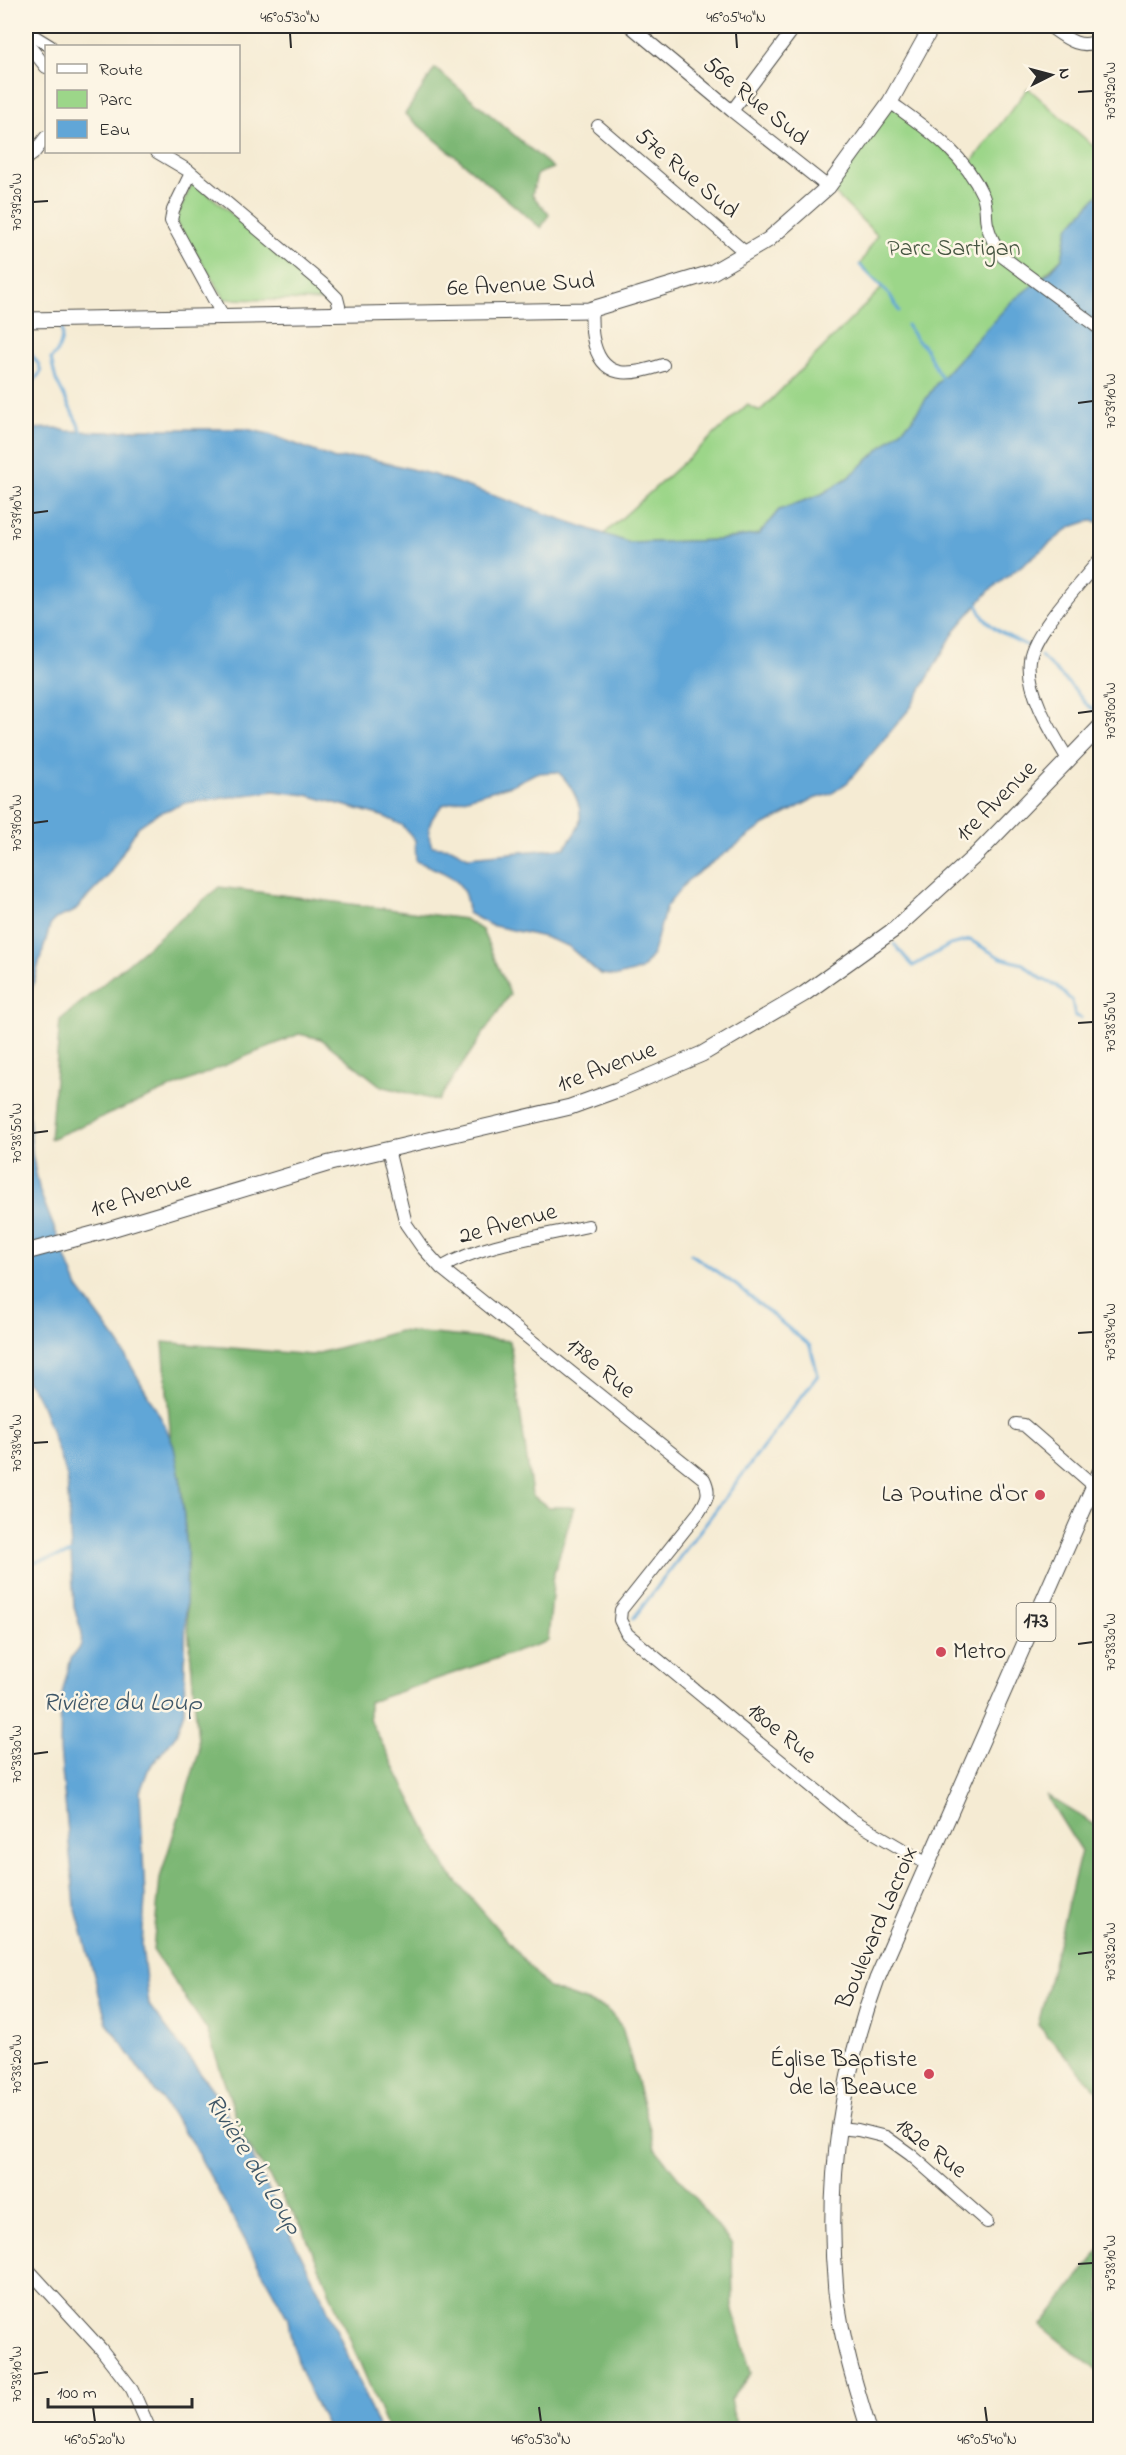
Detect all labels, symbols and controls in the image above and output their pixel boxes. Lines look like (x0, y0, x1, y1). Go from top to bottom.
text: 46°05'30"N (260, 7, 320, 29)
text: 46°05'40"N (706, 7, 766, 29)
legend (45, 45, 240, 153)
north arrow (1021, 45, 1081, 105)
street label: 56e Rue Sud (695, 48, 816, 156)
text: Route (99, 58, 144, 84)
text: 70°39'20"W (1100, 62, 1122, 120)
text: N (1051, 67, 1076, 80)
text: Parc (99, 88, 132, 114)
text: Eau (99, 118, 130, 144)
street label: 57e Rue Sud (626, 120, 746, 228)
text: 70°39'20"W (6, 173, 28, 231)
park label: Parc Sartigan (887, 232, 1021, 267)
street label: 6e Avenue Sud (446, 265, 596, 307)
text: 70°39'10"W (1100, 373, 1122, 429)
text: 70°39'10"W (6, 485, 28, 541)
text: 70°39'00"W (1100, 682, 1122, 740)
street label: 1re Avenue (948, 753, 1046, 851)
text: 70°39'00"W (6, 794, 28, 852)
text: 70°38'50"W (1100, 992, 1122, 1052)
street label: 1re Avenue (552, 1033, 662, 1103)
text: 70°38'50"W (6, 1103, 28, 1163)
street label: 1re Avenue (86, 1164, 196, 1228)
street label: 2e Avenue (455, 1195, 561, 1255)
text: 70°38'40"W (1100, 1303, 1122, 1361)
street label: 178e Rue (558, 1330, 643, 1408)
text: 70°38'40"W (6, 1414, 28, 1472)
place label: La Poutine d'Or (881, 1478, 1029, 1513)
marker: La Poutine d'Or (1033, 1488, 1047, 1502)
road number: 173 (1016, 1603, 1056, 1641)
text: 70°38'30"W (1100, 1613, 1122, 1671)
place label: Metro (953, 1635, 1006, 1670)
marker: Metro (934, 1645, 948, 1659)
water label: Rivière du Loup (42, 1685, 203, 1723)
street label: 180e Rue (738, 1695, 824, 1773)
text: 70°38'30"W (6, 1725, 28, 1783)
street label: Boulevard Lacroix (828, 1841, 928, 2016)
text: 70°38'20"W (1100, 1922, 1122, 1982)
text: 70°38'20"W (6, 2034, 28, 2094)
place label: Église Baptiste de la Beauce (770, 2043, 917, 2106)
marker: Église Baptiste de la Beauce (922, 2067, 936, 2081)
water label: Rivière du Loup (195, 2087, 312, 2243)
street label: 182e Rue (886, 2110, 974, 2188)
text: 70°38'10"W (1100, 2235, 1122, 2291)
text: 70°38'10"W (6, 2346, 28, 2402)
scale bar (48, 2371, 192, 2409)
text: 100 m (57, 2381, 97, 2407)
text: 46°05'20"N (64, 2429, 126, 2451)
text: 46°05'30"N (511, 2429, 571, 2451)
text: 46°05'40"N (957, 2429, 1017, 2451)

